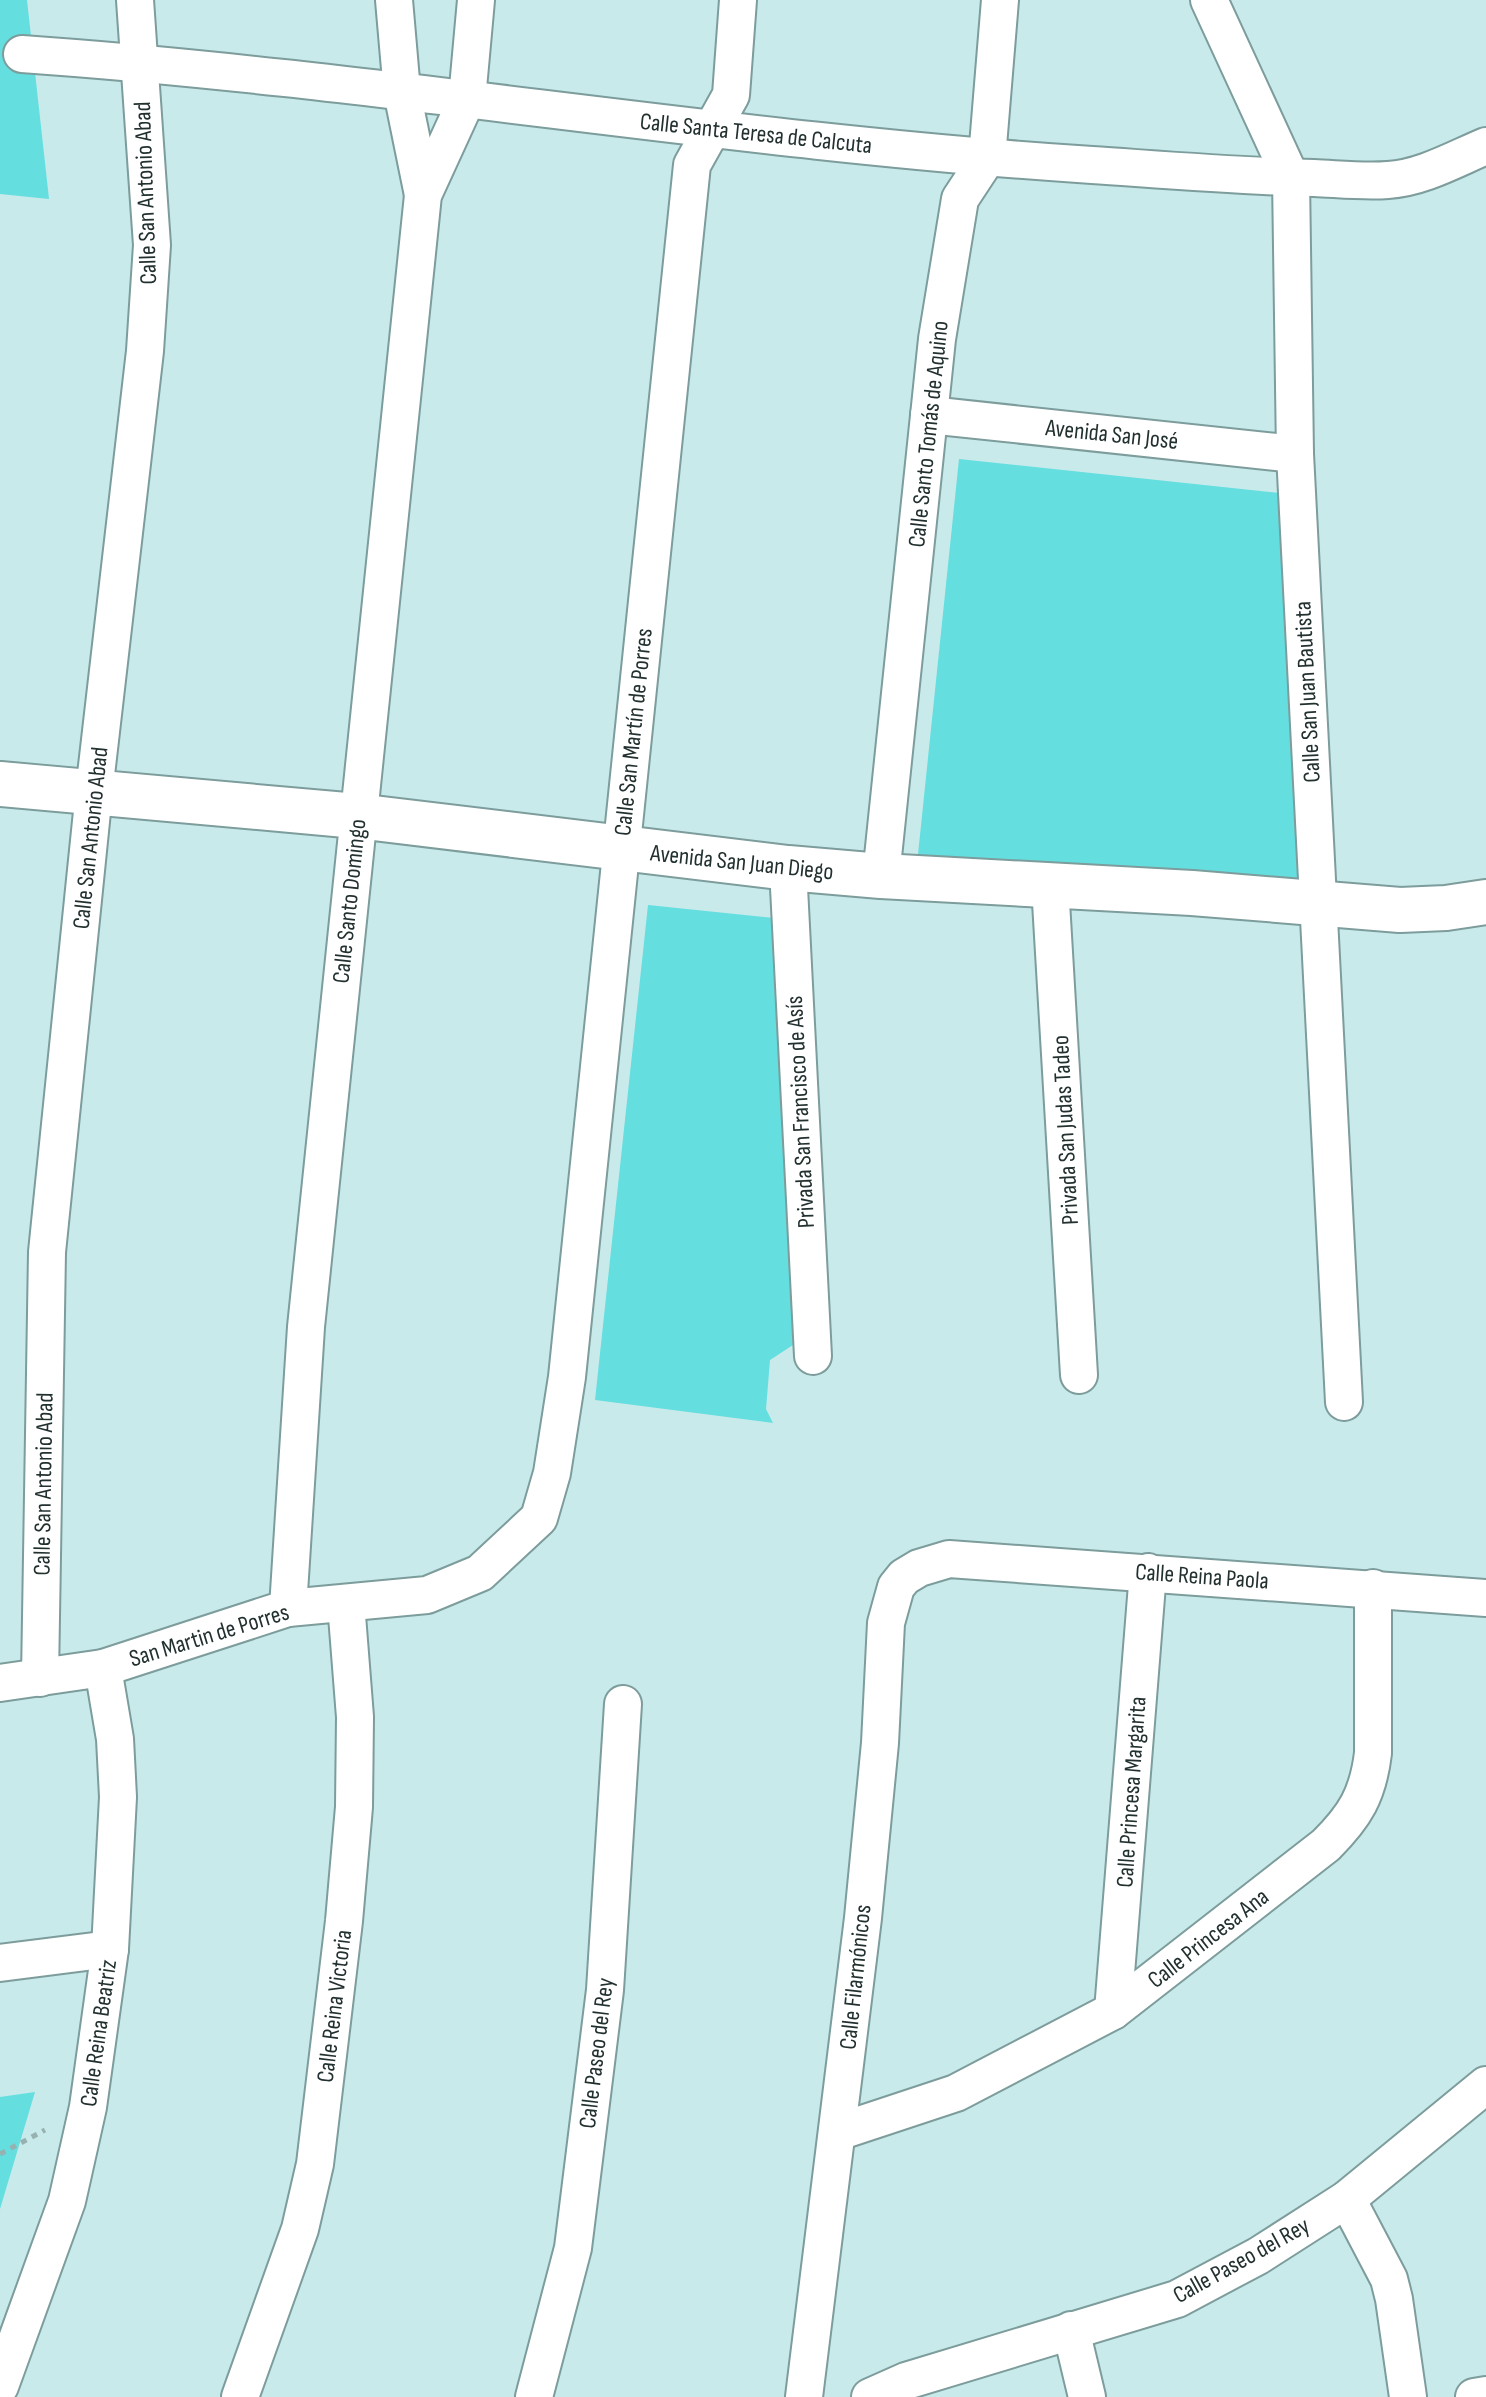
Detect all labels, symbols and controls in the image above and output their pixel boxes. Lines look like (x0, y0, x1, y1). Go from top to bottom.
street label: Calle San Antonio Abad (128, 101, 163, 285)
street label: Calle Santa Teresa de Calcuta (639, 107, 873, 160)
street label: Calle Santo Tomás de Aquino (902, 319, 955, 549)
street label: Avenida San José (1043, 413, 1180, 456)
street label: Calle San Juan Bautista (1288, 601, 1327, 783)
street label: Calle San Martín de Porres (608, 627, 659, 837)
street label: Calle San Antonio Abad (67, 746, 114, 931)
street label: Calle Santo Domingo (326, 817, 373, 985)
street label: Avenida San Juan Diego (648, 838, 835, 887)
street label: Privada San Francisco de Asís (780, 995, 821, 1229)
street label: Privada San Judas Tadeo (1046, 1034, 1085, 1226)
street label: Calle San Antonio Abad (27, 1392, 60, 1576)
street label: Calle Reina Paola (1134, 1557, 1270, 1596)
street label: San Martin de Porres (126, 1597, 292, 1674)
street label: Calle Princesa Margarita (1110, 1696, 1153, 1889)
street label: Calle Princesa Ana (1142, 1882, 1275, 1995)
street label: Calle Filarmónicos (833, 1903, 878, 2051)
street label: Calle Reina Victoria (311, 1928, 358, 2084)
street label: Calle Reina Beatriz (74, 1957, 123, 2108)
street label: Calle Paseo del Rey (573, 1976, 620, 2130)
street label: Calle Paseo del Rey (1168, 2211, 1315, 2310)

